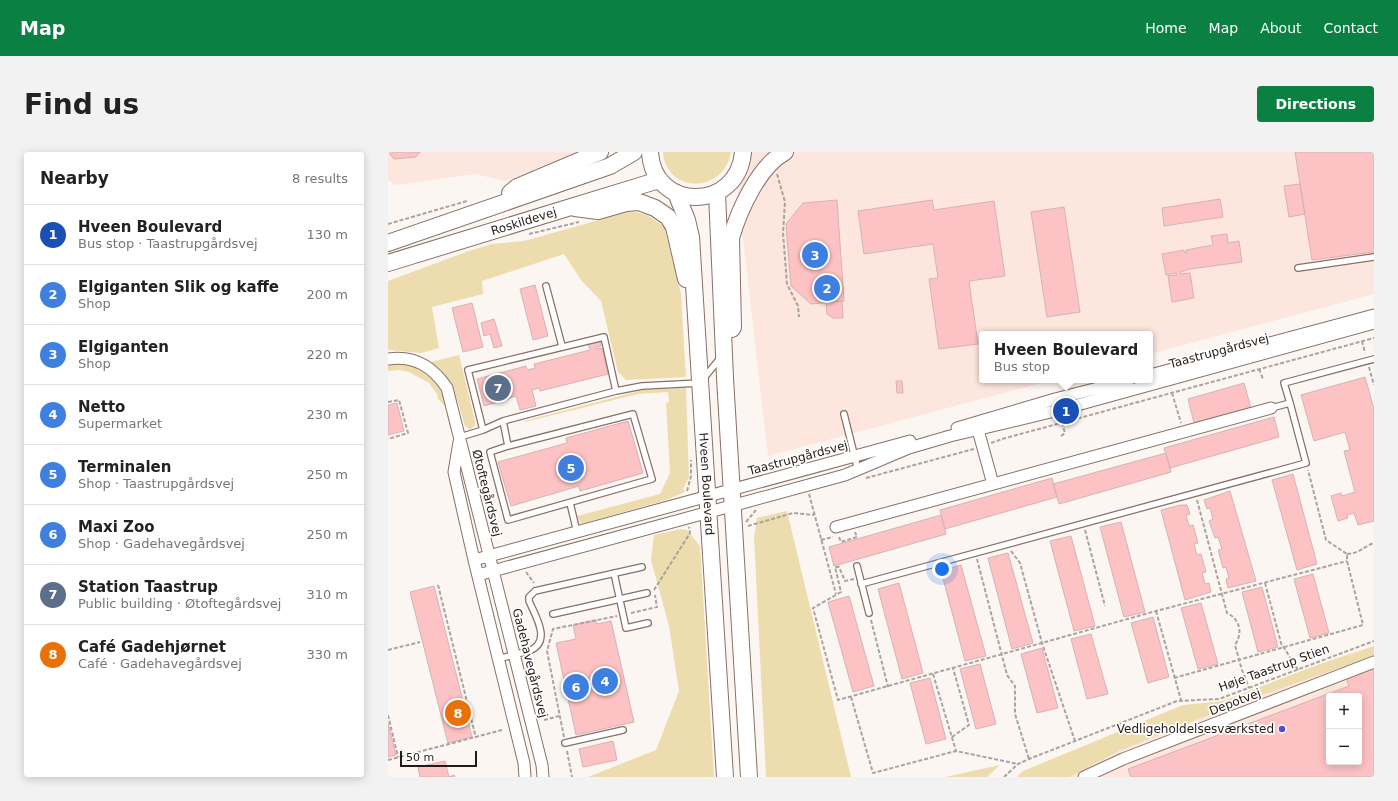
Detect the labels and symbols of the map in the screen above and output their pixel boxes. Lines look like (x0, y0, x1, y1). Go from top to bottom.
street label: Roskildevej (489, 205, 558, 238)
pin: 3 (802, 240, 828, 270)
pin: 2 (814, 273, 840, 303)
street label: Taastrupgårdsvej (1167, 331, 1270, 371)
pin: 7 (485, 373, 511, 403)
pin: 1 (1053, 396, 1079, 426)
street label: Hveen Boulevard (696, 432, 717, 536)
street label: Taastrupgårdsvej (746, 438, 849, 478)
street label: Øtoftegårdsvej (469, 448, 505, 538)
pin: 5 (558, 453, 584, 483)
your location (932, 559, 952, 579)
street label: Gadehavegårdsvej (510, 607, 550, 719)
street label: Høje Taastrup Stien (1217, 641, 1331, 695)
pin: 4 (592, 666, 618, 696)
pin: 6 (563, 672, 589, 702)
street label: Depotvej (1207, 686, 1263, 718)
pin: 8 (445, 698, 471, 728)
place label: Vedligeholdelsesværksted (1117, 722, 1274, 736)
marker: Vedligeholdelsesværksted (1277, 724, 1287, 734)
scale bar (400, 749, 477, 768)

